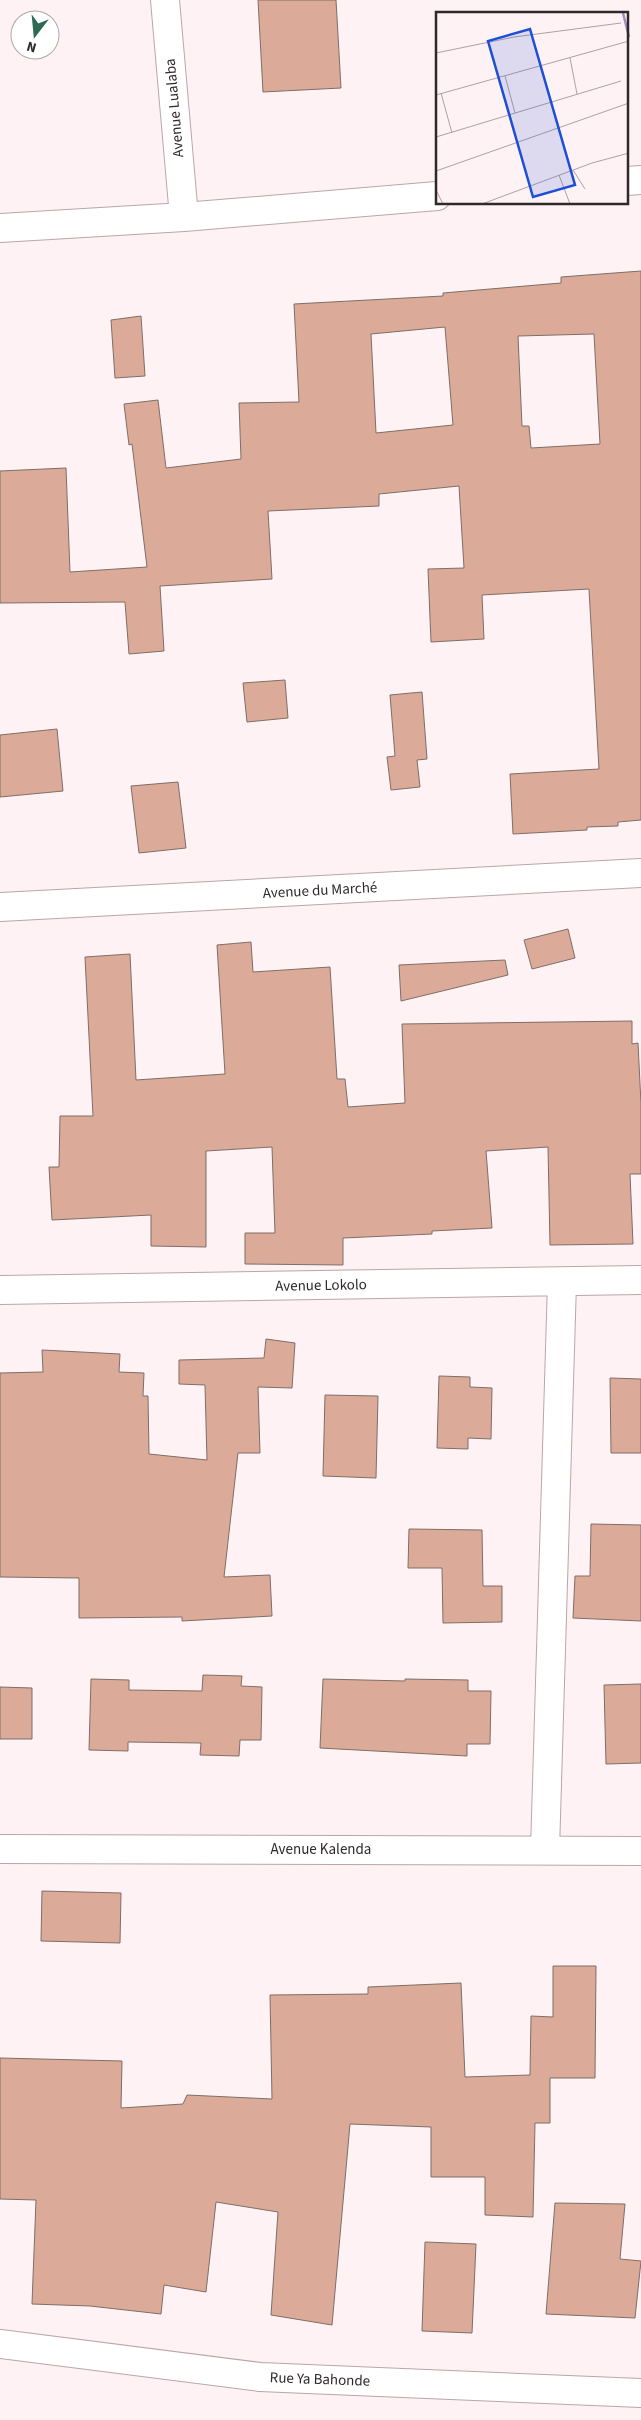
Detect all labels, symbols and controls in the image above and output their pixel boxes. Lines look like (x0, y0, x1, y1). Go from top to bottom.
north arrow (10, 10, 60, 60)
inset map (436, 12, 628, 205)
text: N (24, 36, 39, 57)
street label: Avenue Lualaba (160, 58, 189, 158)
street label: Avenue du Marché (262, 877, 378, 904)
street label: Avenue Lokolo (275, 1274, 367, 1297)
street label: Avenue Kalenda (271, 1839, 371, 1860)
street label: Rue Ya Bahonde (269, 2367, 371, 2392)

